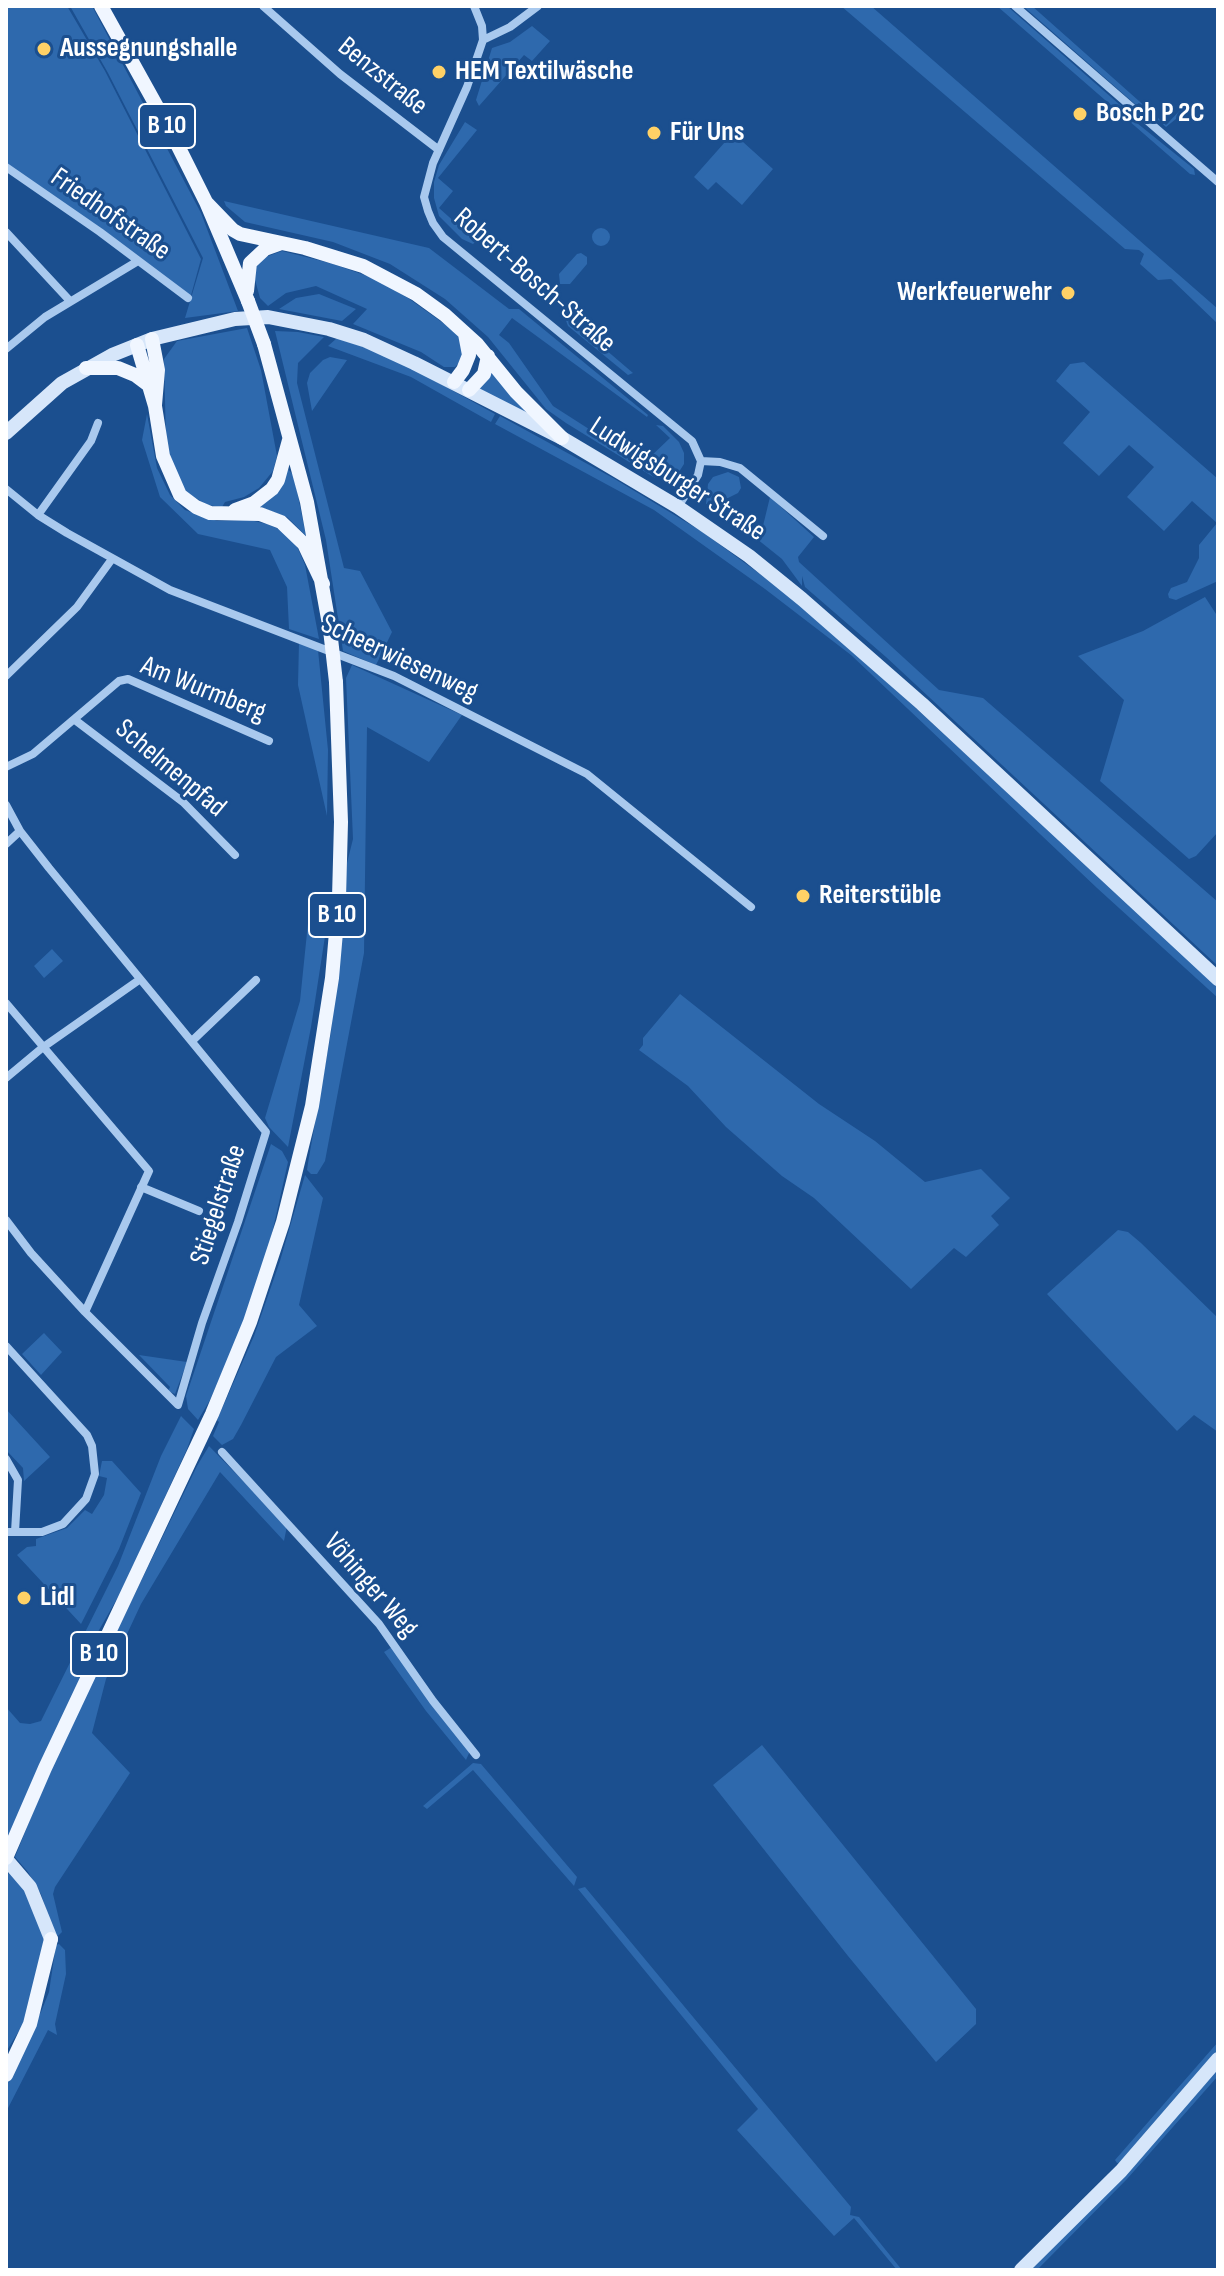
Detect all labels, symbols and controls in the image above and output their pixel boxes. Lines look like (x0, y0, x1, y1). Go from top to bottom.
street label: Benzstraße (330, 31, 434, 123)
place label: Aussegnungshalle (60, 32, 237, 66)
marker: Aussegnungshalle (35, 40, 53, 58)
place label: HEM Textilwäsche (455, 55, 633, 89)
marker: HEM Textilwäsche (430, 63, 448, 81)
place label: Bosch P 2C (1096, 97, 1205, 131)
road number: B 10 (139, 104, 195, 148)
marker: Bosch P 2C (1071, 105, 1089, 123)
place label: Für Uns (670, 116, 744, 150)
marker: Für Uns (645, 124, 663, 142)
street label: Friedhofstraße (44, 162, 176, 268)
street label: Robert-Bosch-Straße (446, 202, 622, 360)
place label: Werkfeuerwehr (897, 276, 1052, 310)
marker: Werkfeuerwehr (1059, 284, 1077, 302)
street label: Ludwigsburger Straße (583, 411, 771, 549)
street label: Scheerwiesenweg (315, 608, 483, 710)
street label: Am Wurmberg (136, 650, 270, 730)
street label: Schelmenpfad (108, 713, 232, 825)
place label: Reiterstüble (819, 879, 942, 913)
marker: Reiterstüble (794, 887, 812, 905)
road number: B 10 (309, 893, 365, 937)
street label: Stiegelstraße (184, 1141, 254, 1269)
street label: Vöhinger Weg (315, 1527, 425, 1645)
place label: Lidl (40, 1581, 75, 1615)
marker: Lidl (15, 1589, 33, 1607)
road number: B 10 (71, 1632, 127, 1676)

